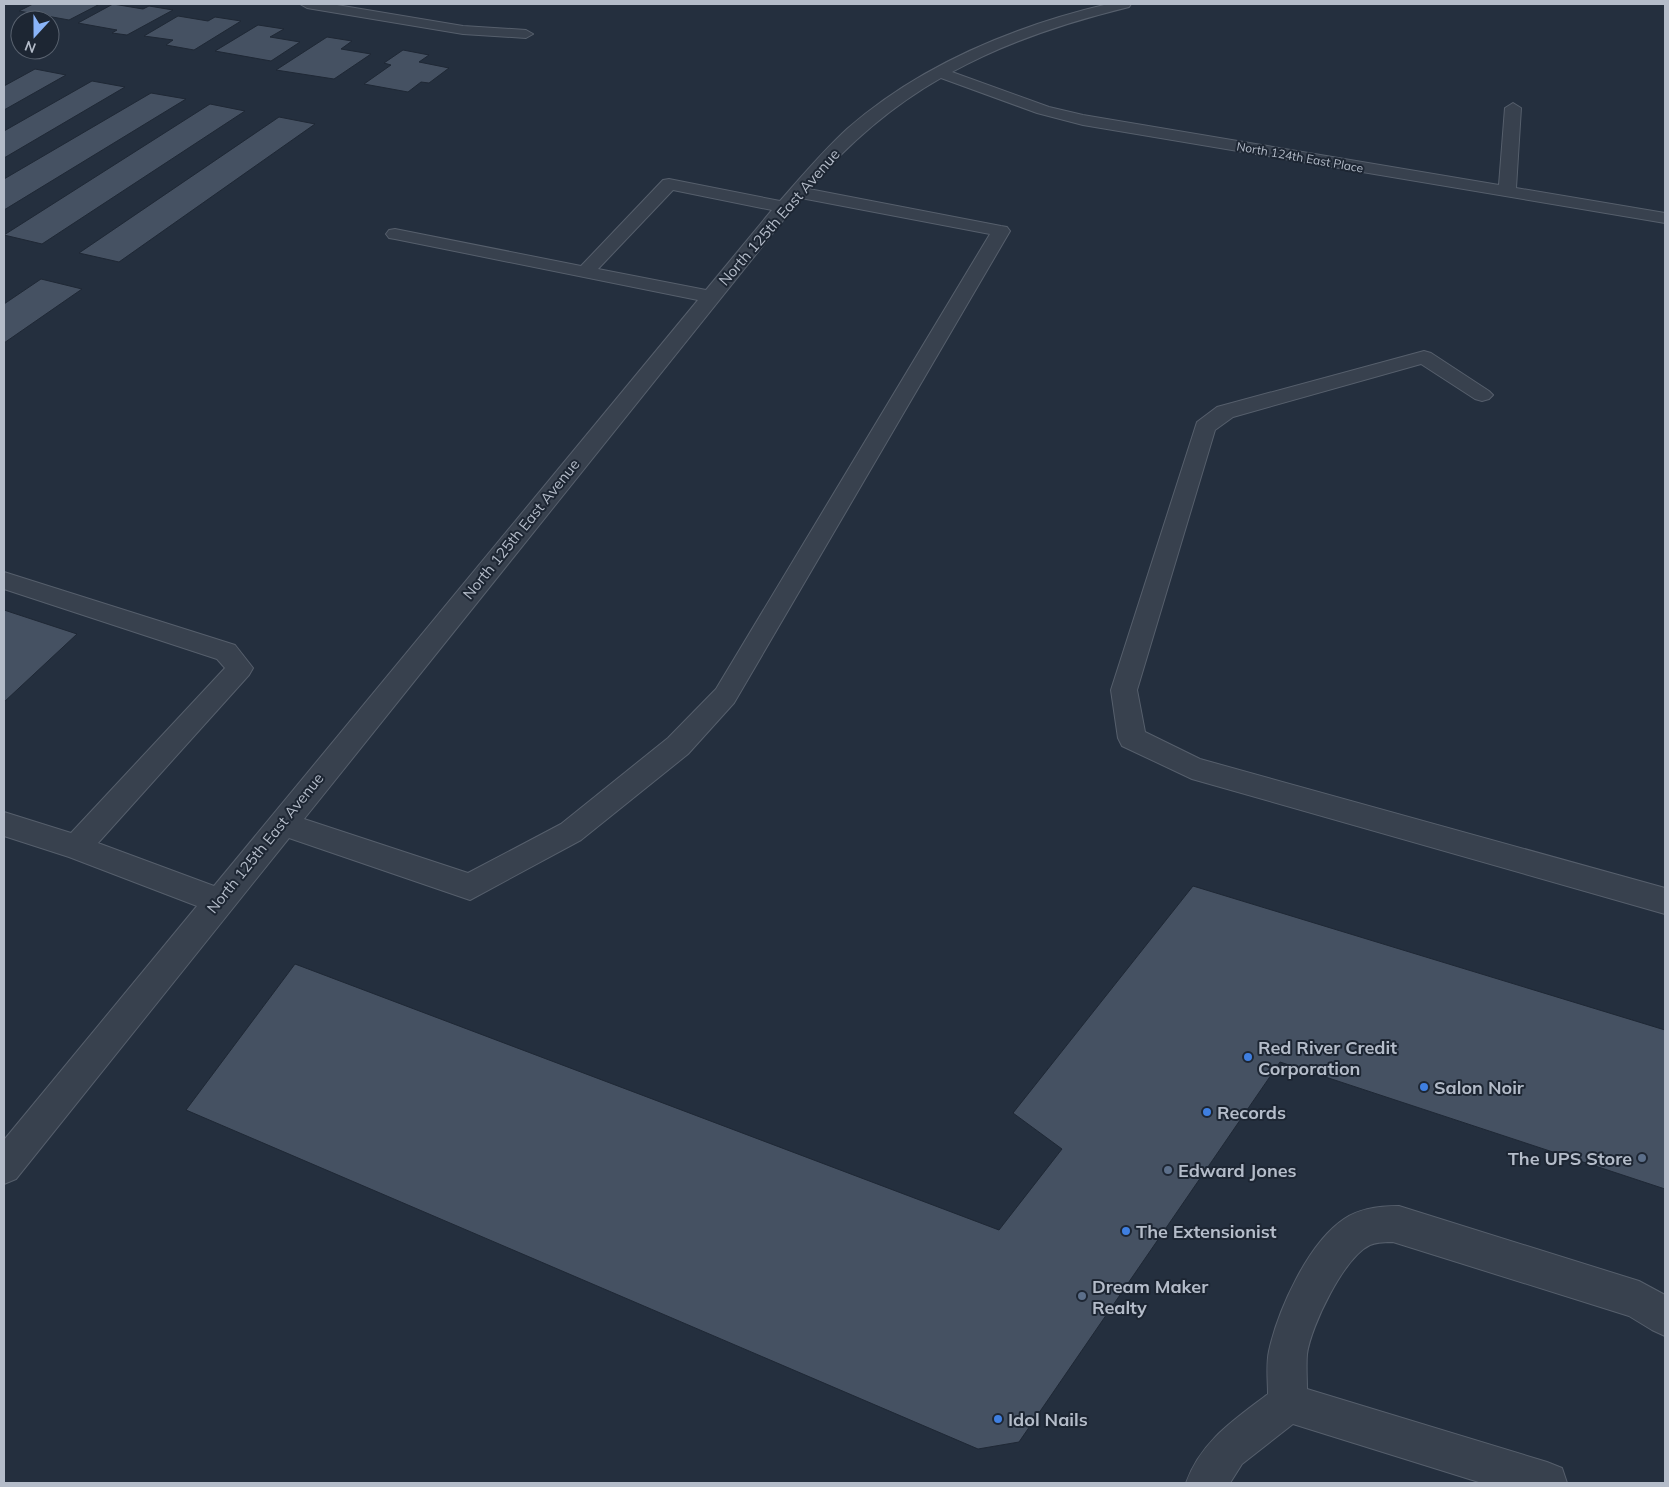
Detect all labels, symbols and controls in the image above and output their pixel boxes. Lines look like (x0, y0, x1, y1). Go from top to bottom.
north arrow (10, 10, 60, 60)
text: N (22, 37, 39, 57)
street label: North 124th East Place (1235, 138, 1365, 176)
street label: North 125th East Avenue (714, 145, 844, 289)
street label: North 125th East Avenue (459, 455, 583, 603)
street label: North 125th East Avenue (203, 769, 327, 917)
place label: Red River Credit Corporation (1258, 1036, 1397, 1080)
marker: Red River Credit Corporation (1242, 1051, 1254, 1063)
place label: Salon Noir (1434, 1076, 1525, 1099)
marker: Salon Noir (1418, 1081, 1430, 1093)
place label: Records (1217, 1101, 1286, 1124)
marker: Records (1201, 1106, 1213, 1118)
place label: The UPS Store (1508, 1147, 1632, 1170)
marker: The UPS Store (1636, 1152, 1648, 1164)
place label: Edward Jones (1178, 1159, 1297, 1182)
marker: Edward Jones (1162, 1164, 1174, 1176)
place label: The Extensionist (1136, 1220, 1277, 1243)
marker: The Extensionist (1120, 1225, 1132, 1237)
place label: Dream Maker Realty (1092, 1275, 1209, 1319)
marker: Dream Maker Realty (1076, 1290, 1088, 1302)
place label: Idol Nails (1008, 1408, 1088, 1431)
marker: Idol Nails (992, 1413, 1004, 1425)

